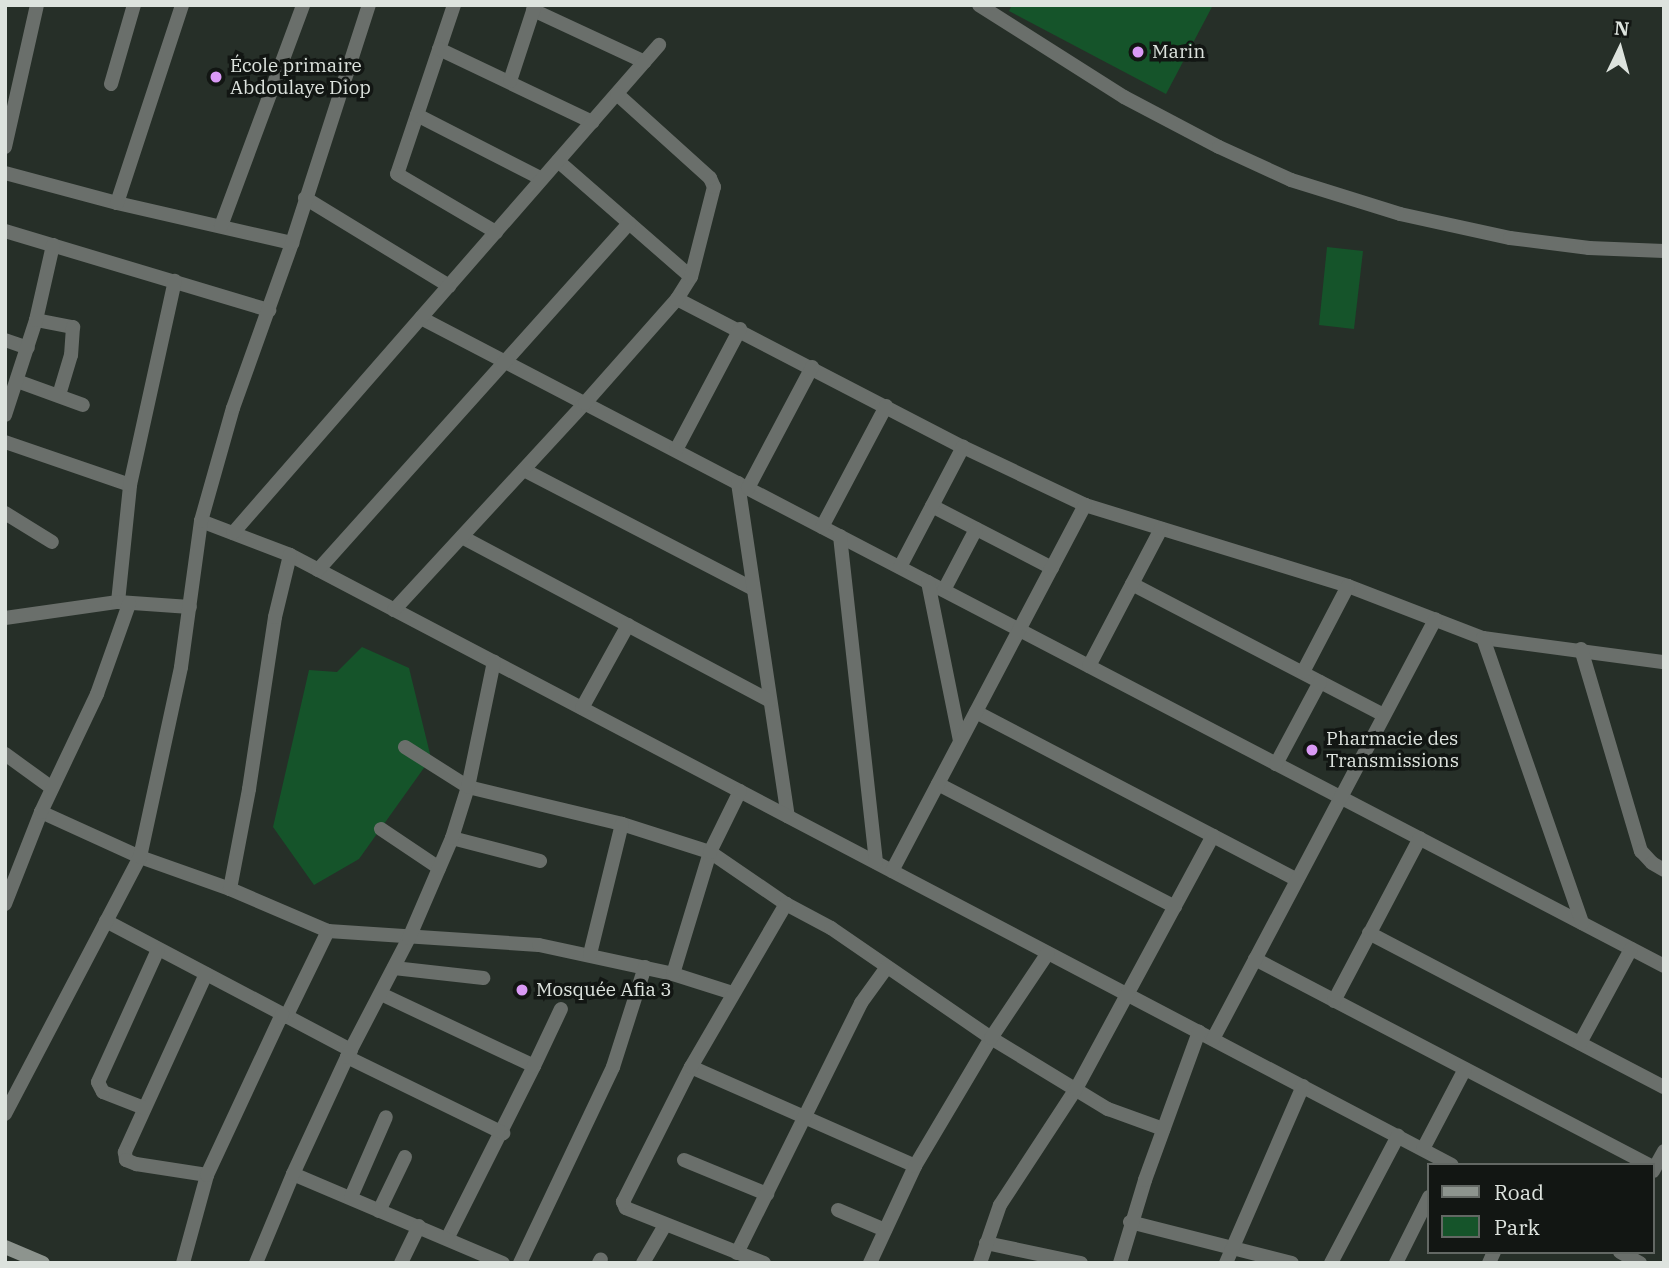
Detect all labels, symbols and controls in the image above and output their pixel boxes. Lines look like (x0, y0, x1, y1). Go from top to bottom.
north arrow (1585, 14, 1655, 84)
text: N (1613, 15, 1630, 41)
place label: Marin (1152, 41, 1205, 63)
marker: Marin (1130, 44, 1146, 60)
place label: École primaire Abdoulaye Diop (230, 55, 371, 99)
marker: École primaire Abdoulaye Diop (208, 69, 224, 85)
place label: Pharmacie des Transmissions (1326, 728, 1459, 772)
marker: Pharmacie des Transmissions (1304, 742, 1320, 758)
place label: Mosquée Afia 3 (536, 979, 672, 1001)
marker: Mosquée Afia 3 (514, 982, 530, 998)
legend (1428, 1163, 1655, 1254)
text: Road (1494, 1178, 1544, 1206)
text: Park (1494, 1213, 1540, 1241)

